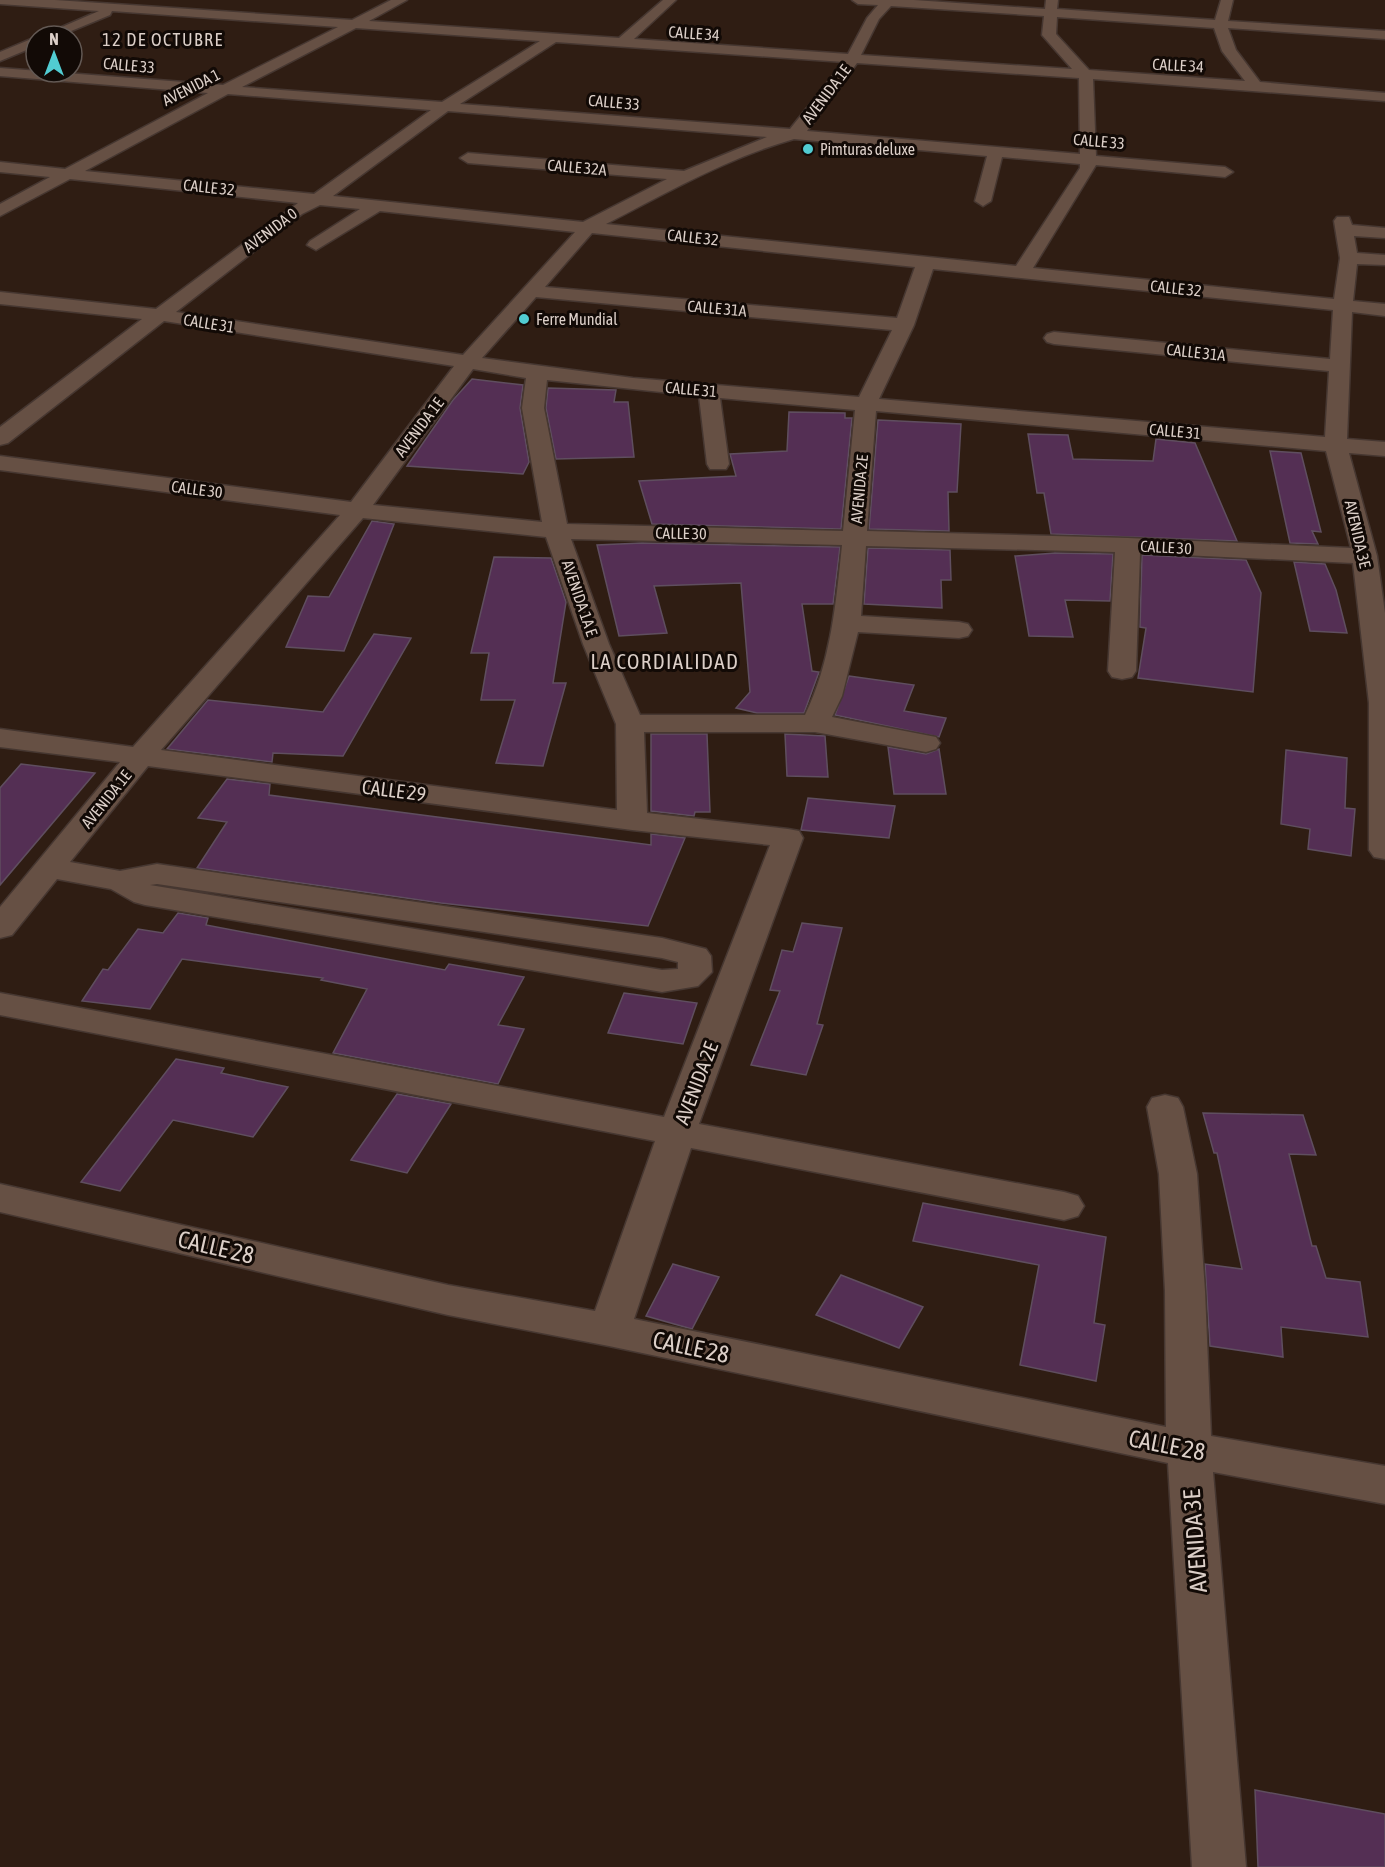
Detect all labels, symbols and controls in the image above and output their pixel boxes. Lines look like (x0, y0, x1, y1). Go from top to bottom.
street label: CALLE 34 (668, 22, 720, 44)
north arrow (24, 24, 84, 84)
district label: 12 DE OCTUBRE (102, 29, 224, 50)
text: N (49, 30, 59, 48)
street label: CALLE 33 (103, 54, 155, 76)
street label: CALLE 34 (1152, 55, 1204, 75)
street label: AVENIDA 1E (798, 61, 854, 127)
street label: AVENIDA 1 (159, 65, 223, 109)
street label: CALLE 33 (588, 91, 640, 113)
street label: CALLE 33 (1073, 130, 1125, 152)
place label: Pimturas deluxe (820, 140, 915, 158)
marker: Pimturas deluxe (801, 142, 815, 156)
street label: CALLE 32A (547, 155, 607, 179)
street label: CALLE 32 (182, 175, 236, 199)
street label: AVENIDA 0 (240, 204, 300, 256)
street label: CALLE 32 (666, 225, 720, 249)
street label: CALLE 32 (1149, 276, 1203, 300)
street label: CALLE 31A (687, 296, 747, 320)
street label: CALLE 31 (182, 310, 236, 336)
place label: Ferre Mundial (536, 310, 618, 328)
marker: Ferre Mundial (517, 312, 531, 326)
street label: CALLE 31A (1166, 340, 1227, 364)
street label: CALLE 31 (665, 378, 717, 400)
street label: AVENIDA 1E (391, 394, 447, 460)
street label: CALLE 31 (1149, 420, 1201, 442)
street label: AVENIDA 2E (847, 454, 871, 524)
street label: CALLE 30 (170, 477, 224, 501)
street label: AVENIDA 3E (1341, 498, 1375, 570)
street label: CALLE 30 (655, 524, 707, 542)
street label: CALLE 30 (1140, 537, 1192, 557)
street label: AVENIDA 1A E (559, 558, 601, 638)
district label: LA CORDIALIDAD (591, 649, 739, 673)
street label: AVENIDA 1E (77, 766, 135, 831)
street label: CALLE 29 (361, 775, 427, 805)
street label: AVENIDA 2E (670, 1038, 722, 1127)
street label: CALLE 28 (175, 1225, 257, 1269)
street label: CALLE 28 (650, 1326, 732, 1368)
street label: CALLE 28 (1127, 1424, 1207, 1466)
street label: AVENIDA 3E (1178, 1488, 1212, 1594)

